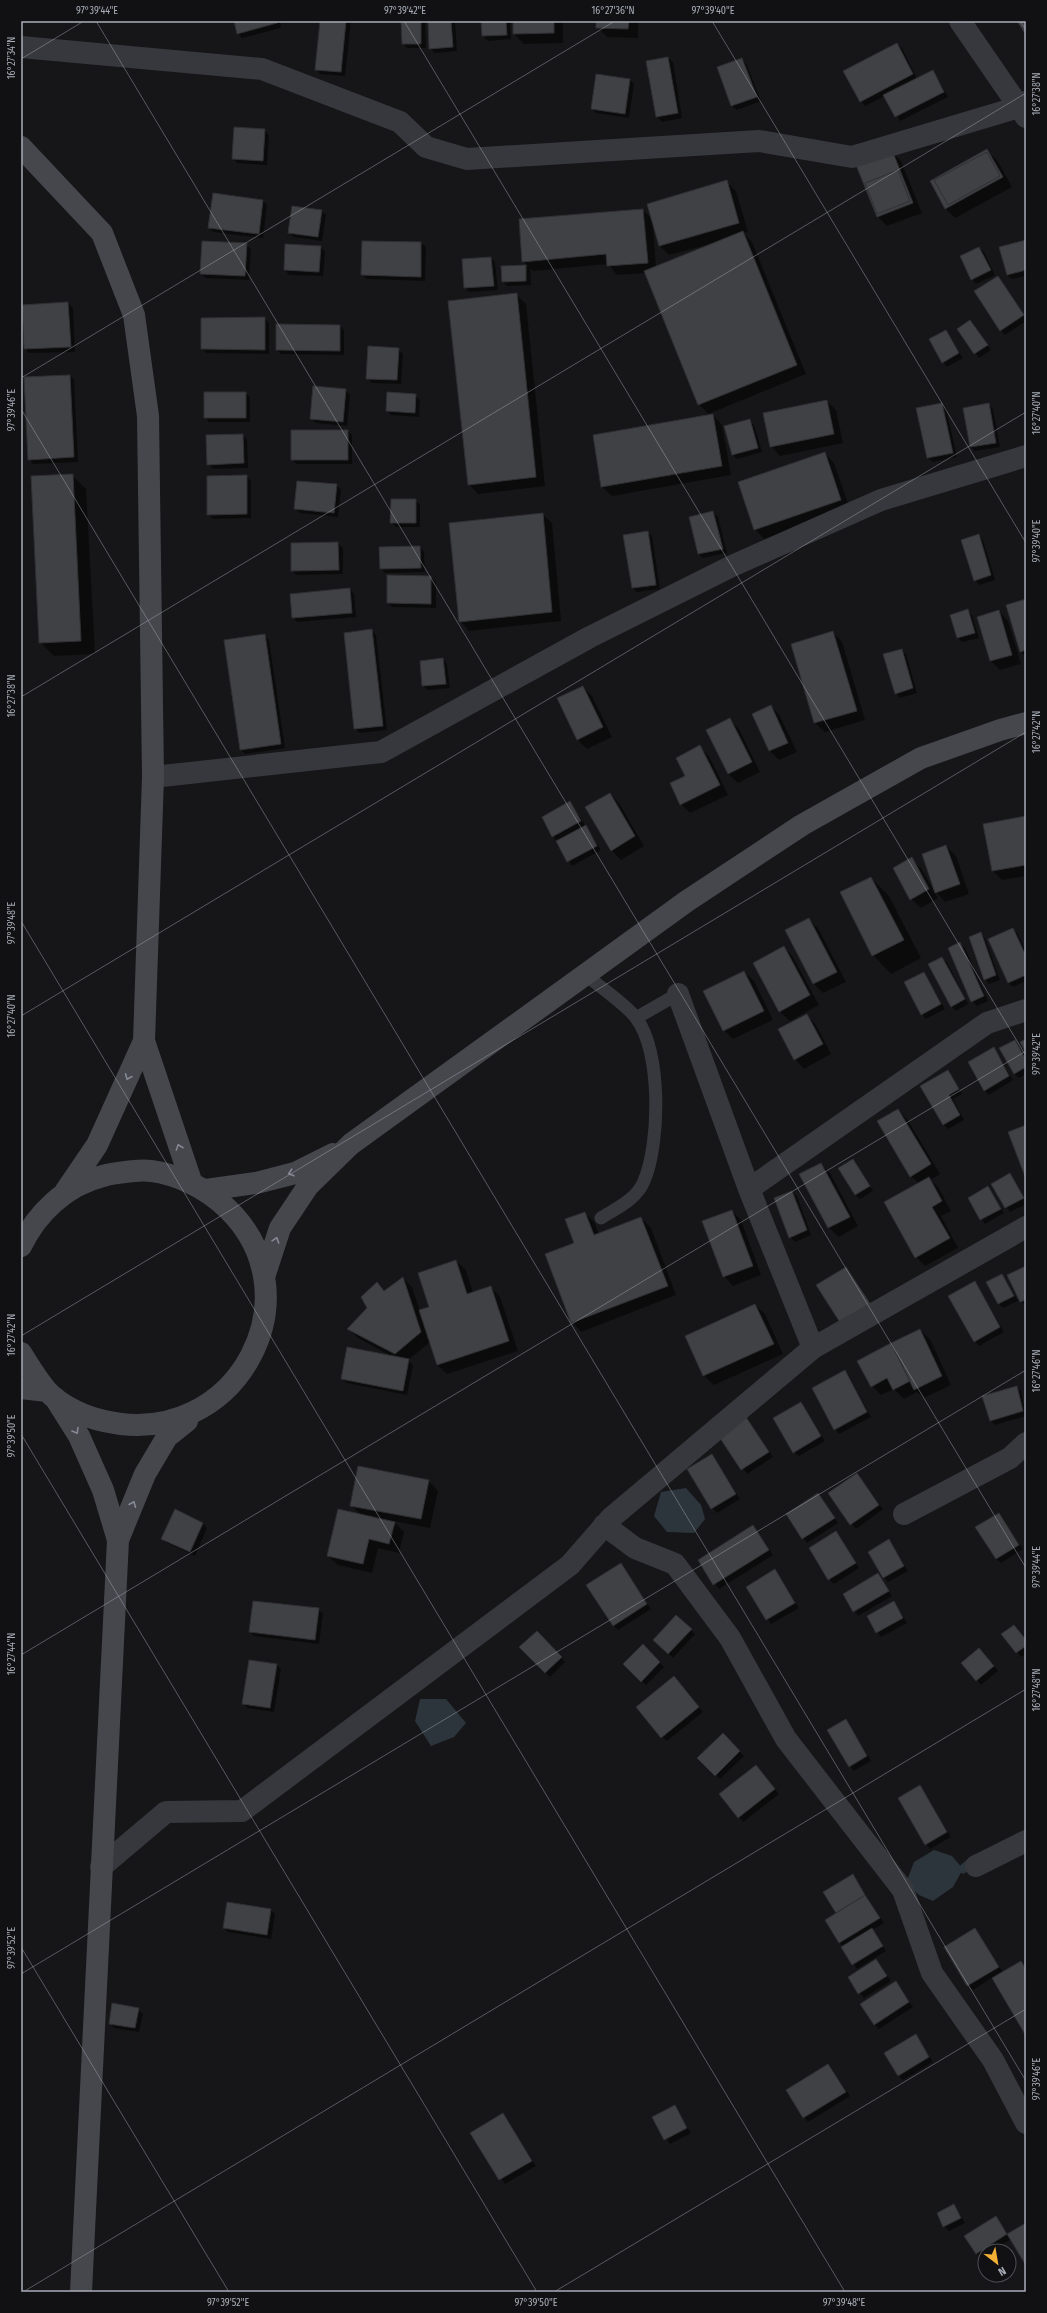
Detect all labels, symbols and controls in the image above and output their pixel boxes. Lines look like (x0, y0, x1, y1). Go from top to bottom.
text: 97°39'44"E (76, 5, 118, 17)
text: 97°39'42"E (384, 5, 426, 17)
text: 16°27'36"N (591, 5, 635, 17)
text: 97°39'40"E (692, 5, 735, 17)
text: 16°27'34"N (6, 37, 18, 79)
text: 16°27'38"N (1031, 72, 1043, 116)
text: 97°39'46"E (6, 388, 18, 431)
text: 16°27'40"N (1031, 391, 1043, 435)
text: 97°39'40"E (1031, 519, 1043, 562)
text: 16°27'38"N (6, 674, 18, 718)
text: 16°27'42"N (1031, 711, 1043, 753)
text: 97°39'48"E (6, 901, 18, 944)
text: 16°27'40"N (6, 994, 18, 1038)
text: 97°39'42"E (1031, 1033, 1043, 1075)
one-way arrow (125, 1074, 133, 1081)
one-way arrow (175, 1144, 184, 1151)
one-way arrow (288, 1169, 295, 1177)
one-way arrow (271, 1237, 280, 1244)
text: 16°27'42"N (6, 1314, 18, 1356)
text: 16°27'46"N (1031, 1350, 1043, 1393)
text: 97°39'50"E (6, 1414, 18, 1458)
one-way arrow (71, 1427, 78, 1434)
one-way arrow (128, 1501, 136, 1508)
text: 97°39'44"E (1031, 1546, 1043, 1588)
text: 16°27'44"N (6, 1633, 18, 1675)
text: 16°27'48"N (1031, 1668, 1043, 1712)
text: 97°39'52"E (6, 1927, 18, 1969)
text: 97°39'46"E (1031, 2057, 1043, 2100)
north arrow (977, 2243, 1017, 2283)
text: N (996, 2264, 1008, 2278)
text: 97°39'52"E (207, 2297, 249, 2309)
text: 97°39'50"E (514, 2297, 558, 2309)
text: 97°39'48"E (823, 2297, 866, 2309)

